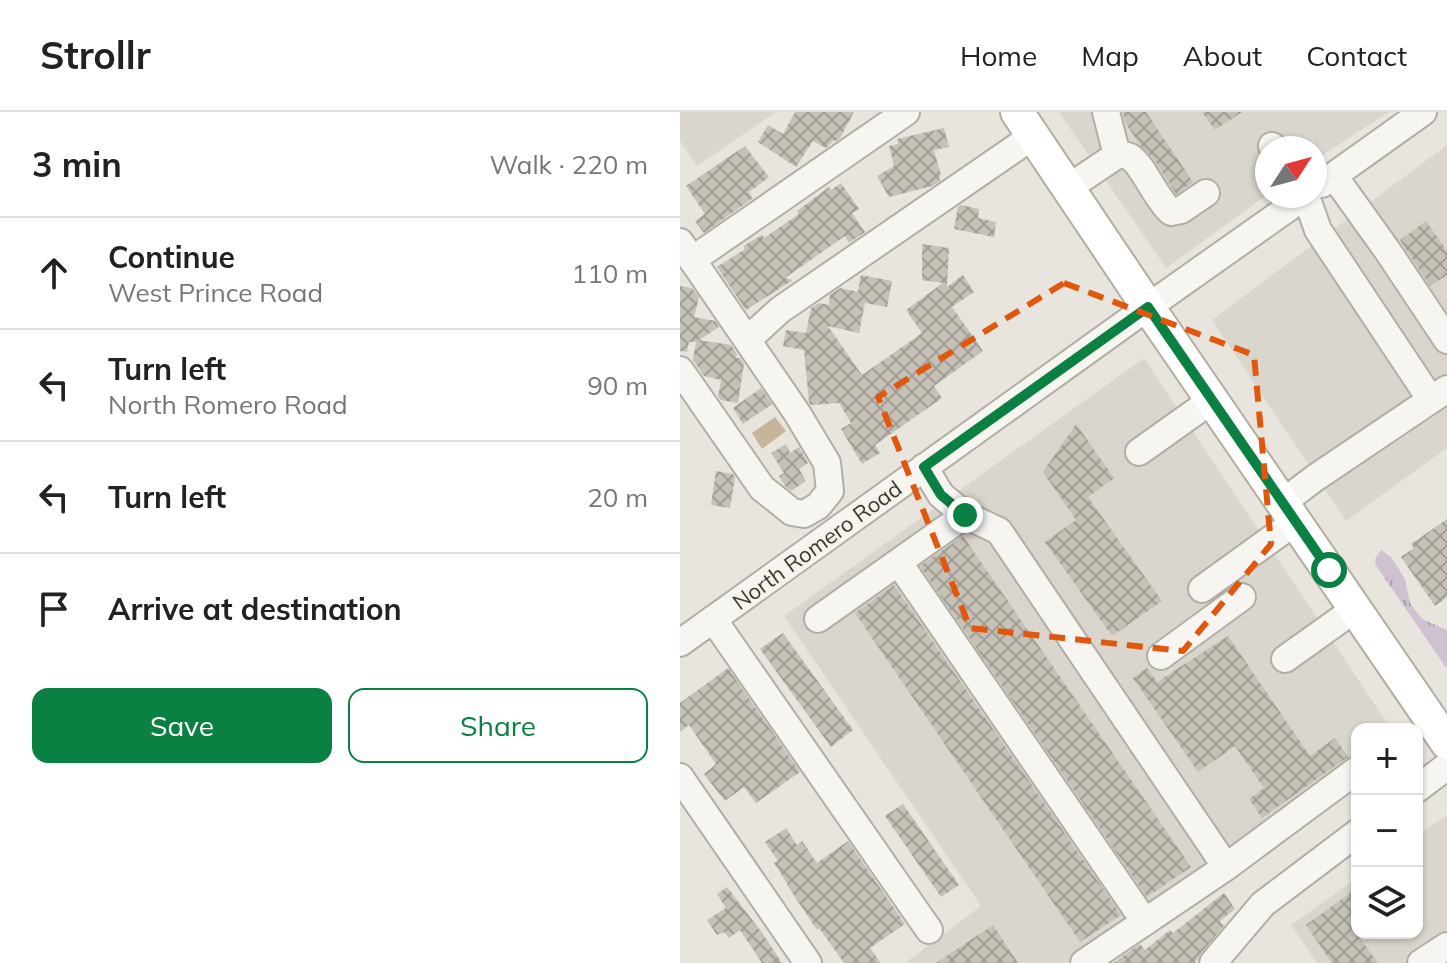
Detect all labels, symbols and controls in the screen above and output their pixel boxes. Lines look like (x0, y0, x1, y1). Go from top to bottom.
text: Strollr (40, 31, 151, 79)
text: Home (960, 38, 1037, 73)
text: Map (1081, 38, 1139, 73)
text: About (1183, 38, 1262, 73)
text: Contact (1306, 38, 1407, 73)
north arrow (1255, 136, 1327, 208)
text: 3 min (32, 143, 122, 186)
text: Walk · 220 m (489, 148, 648, 181)
text: Continue (108, 238, 235, 276)
icon: ahead (32, 251, 76, 295)
text: 110 m (572, 257, 648, 290)
text: West Prince Road (108, 276, 323, 309)
text: Turn left (108, 350, 226, 388)
icon: left (32, 363, 76, 407)
text: 90 m (587, 369, 648, 402)
text: North Romero Road (108, 388, 348, 421)
street label: North Romero Road (727, 474, 907, 616)
icon: left (32, 475, 76, 519)
text: Turn left (108, 478, 226, 516)
text: 20 m (587, 481, 648, 514)
route end (947, 497, 983, 533)
route start (1311, 552, 1347, 588)
icon: arrive (32, 587, 76, 631)
text: Arrive at destination (108, 590, 402, 628)
button: Save (32, 688, 332, 763)
button: Share (348, 688, 648, 763)
map controls (1351, 723, 1423, 939)
button: + (1351, 723, 1423, 795)
button: − (1351, 795, 1423, 867)
button: layers (1351, 867, 1423, 939)

